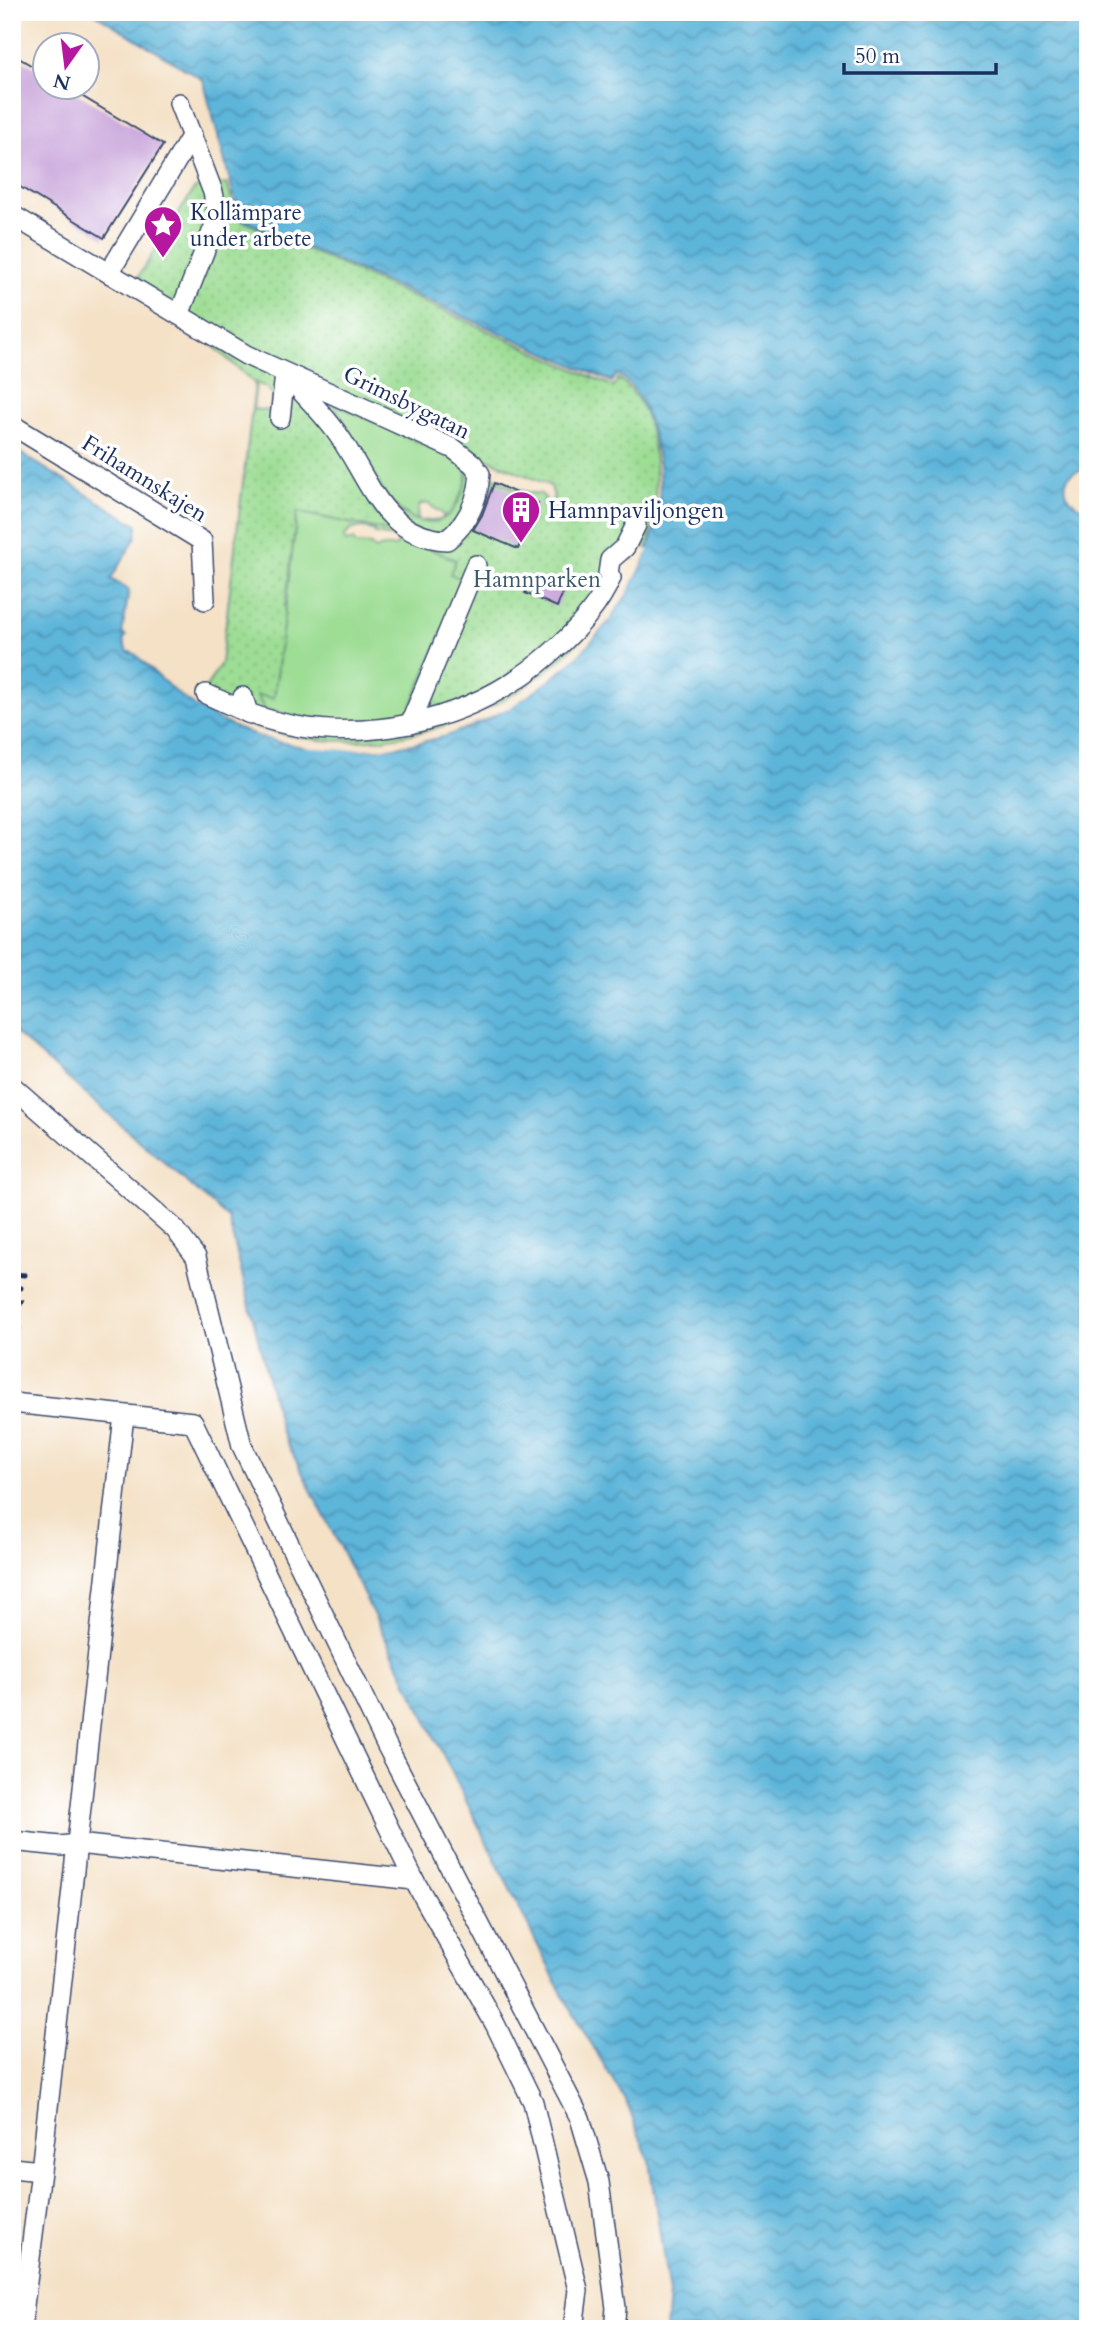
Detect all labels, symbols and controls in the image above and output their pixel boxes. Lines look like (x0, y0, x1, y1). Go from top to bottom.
north arrow (32, 32, 102, 102)
scale bar (844, 32, 997, 76)
text: 50 m (855, 42, 900, 71)
text: N (50, 67, 73, 96)
place label: Kollämpare under arbete (190, 197, 312, 254)
place icon: Kollämpare under arbete (142, 204, 184, 259)
street label: Grimsbygatan (338, 358, 476, 447)
street label: Frihamnskajen (76, 427, 214, 529)
building icon: Hamnpaviljongen (500, 489, 542, 544)
place label: Hamnpaviljongen (548, 495, 724, 526)
park label: Hamnparken (473, 564, 601, 595)

